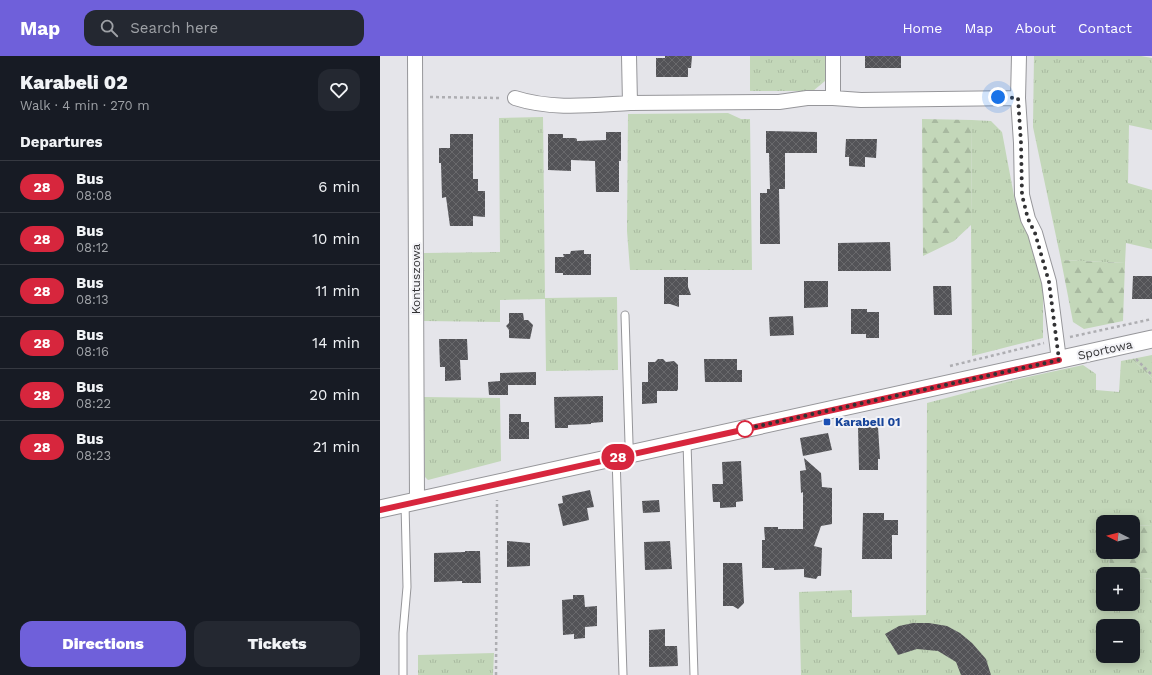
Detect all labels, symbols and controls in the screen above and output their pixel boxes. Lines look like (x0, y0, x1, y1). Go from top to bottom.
search box (84, 10, 364, 46)
text: Map (20, 17, 60, 40)
icon: search (98, 17, 120, 39)
text: Search here (130, 19, 218, 37)
text: Home (902, 20, 942, 36)
text: Map (964, 20, 993, 36)
text: About (1015, 20, 1056, 36)
text: Contact (1078, 20, 1132, 36)
button: heart (318, 69, 360, 111)
text: Karabeli 02 (20, 71, 128, 94)
your location (988, 87, 1008, 107)
text: Walk · 4 min · 270 m (20, 98, 150, 113)
text: Departures (20, 133, 103, 151)
text: Bus (76, 170, 104, 188)
text: 6 min (318, 178, 360, 196)
text: 28 (33, 179, 51, 195)
text: 08:08 (76, 188, 112, 203)
text: Bus (76, 222, 104, 240)
text: 10 min (312, 230, 360, 248)
text: 28 (33, 231, 51, 247)
text: 08:12 (76, 240, 109, 255)
street label: Kontuszowa (409, 243, 423, 314)
text: Bus (76, 274, 104, 292)
text: 11 min (316, 282, 360, 300)
text: 28 (33, 283, 51, 299)
text: 08:13 (76, 292, 109, 307)
text: Bus (76, 326, 104, 344)
text: 14 min (312, 334, 360, 352)
text: 28 (33, 335, 51, 351)
street label: Sportowa (1076, 337, 1134, 363)
text: 08:16 (76, 344, 109, 359)
text: Bus (76, 378, 104, 396)
text: 20 min (309, 386, 360, 404)
text: 28 (33, 387, 51, 403)
text: 08:22 (76, 396, 111, 411)
place label: Karabeli 01 (835, 415, 900, 429)
marker: Karabeli 01 (822, 417, 832, 427)
unlabelled marker (736, 420, 754, 438)
text: Bus (76, 430, 104, 448)
text: 21 min (313, 438, 360, 456)
text: 28 (33, 439, 51, 455)
line badge: 28 (600, 444, 636, 470)
text: 08:23 (76, 448, 111, 463)
text: 28 (609, 449, 627, 465)
north arrow (1096, 515, 1140, 559)
map controls (1096, 515, 1140, 663)
button: + (1096, 567, 1140, 611)
button: − (1096, 619, 1140, 663)
button: Directions (20, 621, 186, 667)
button: Tickets (194, 621, 360, 667)

